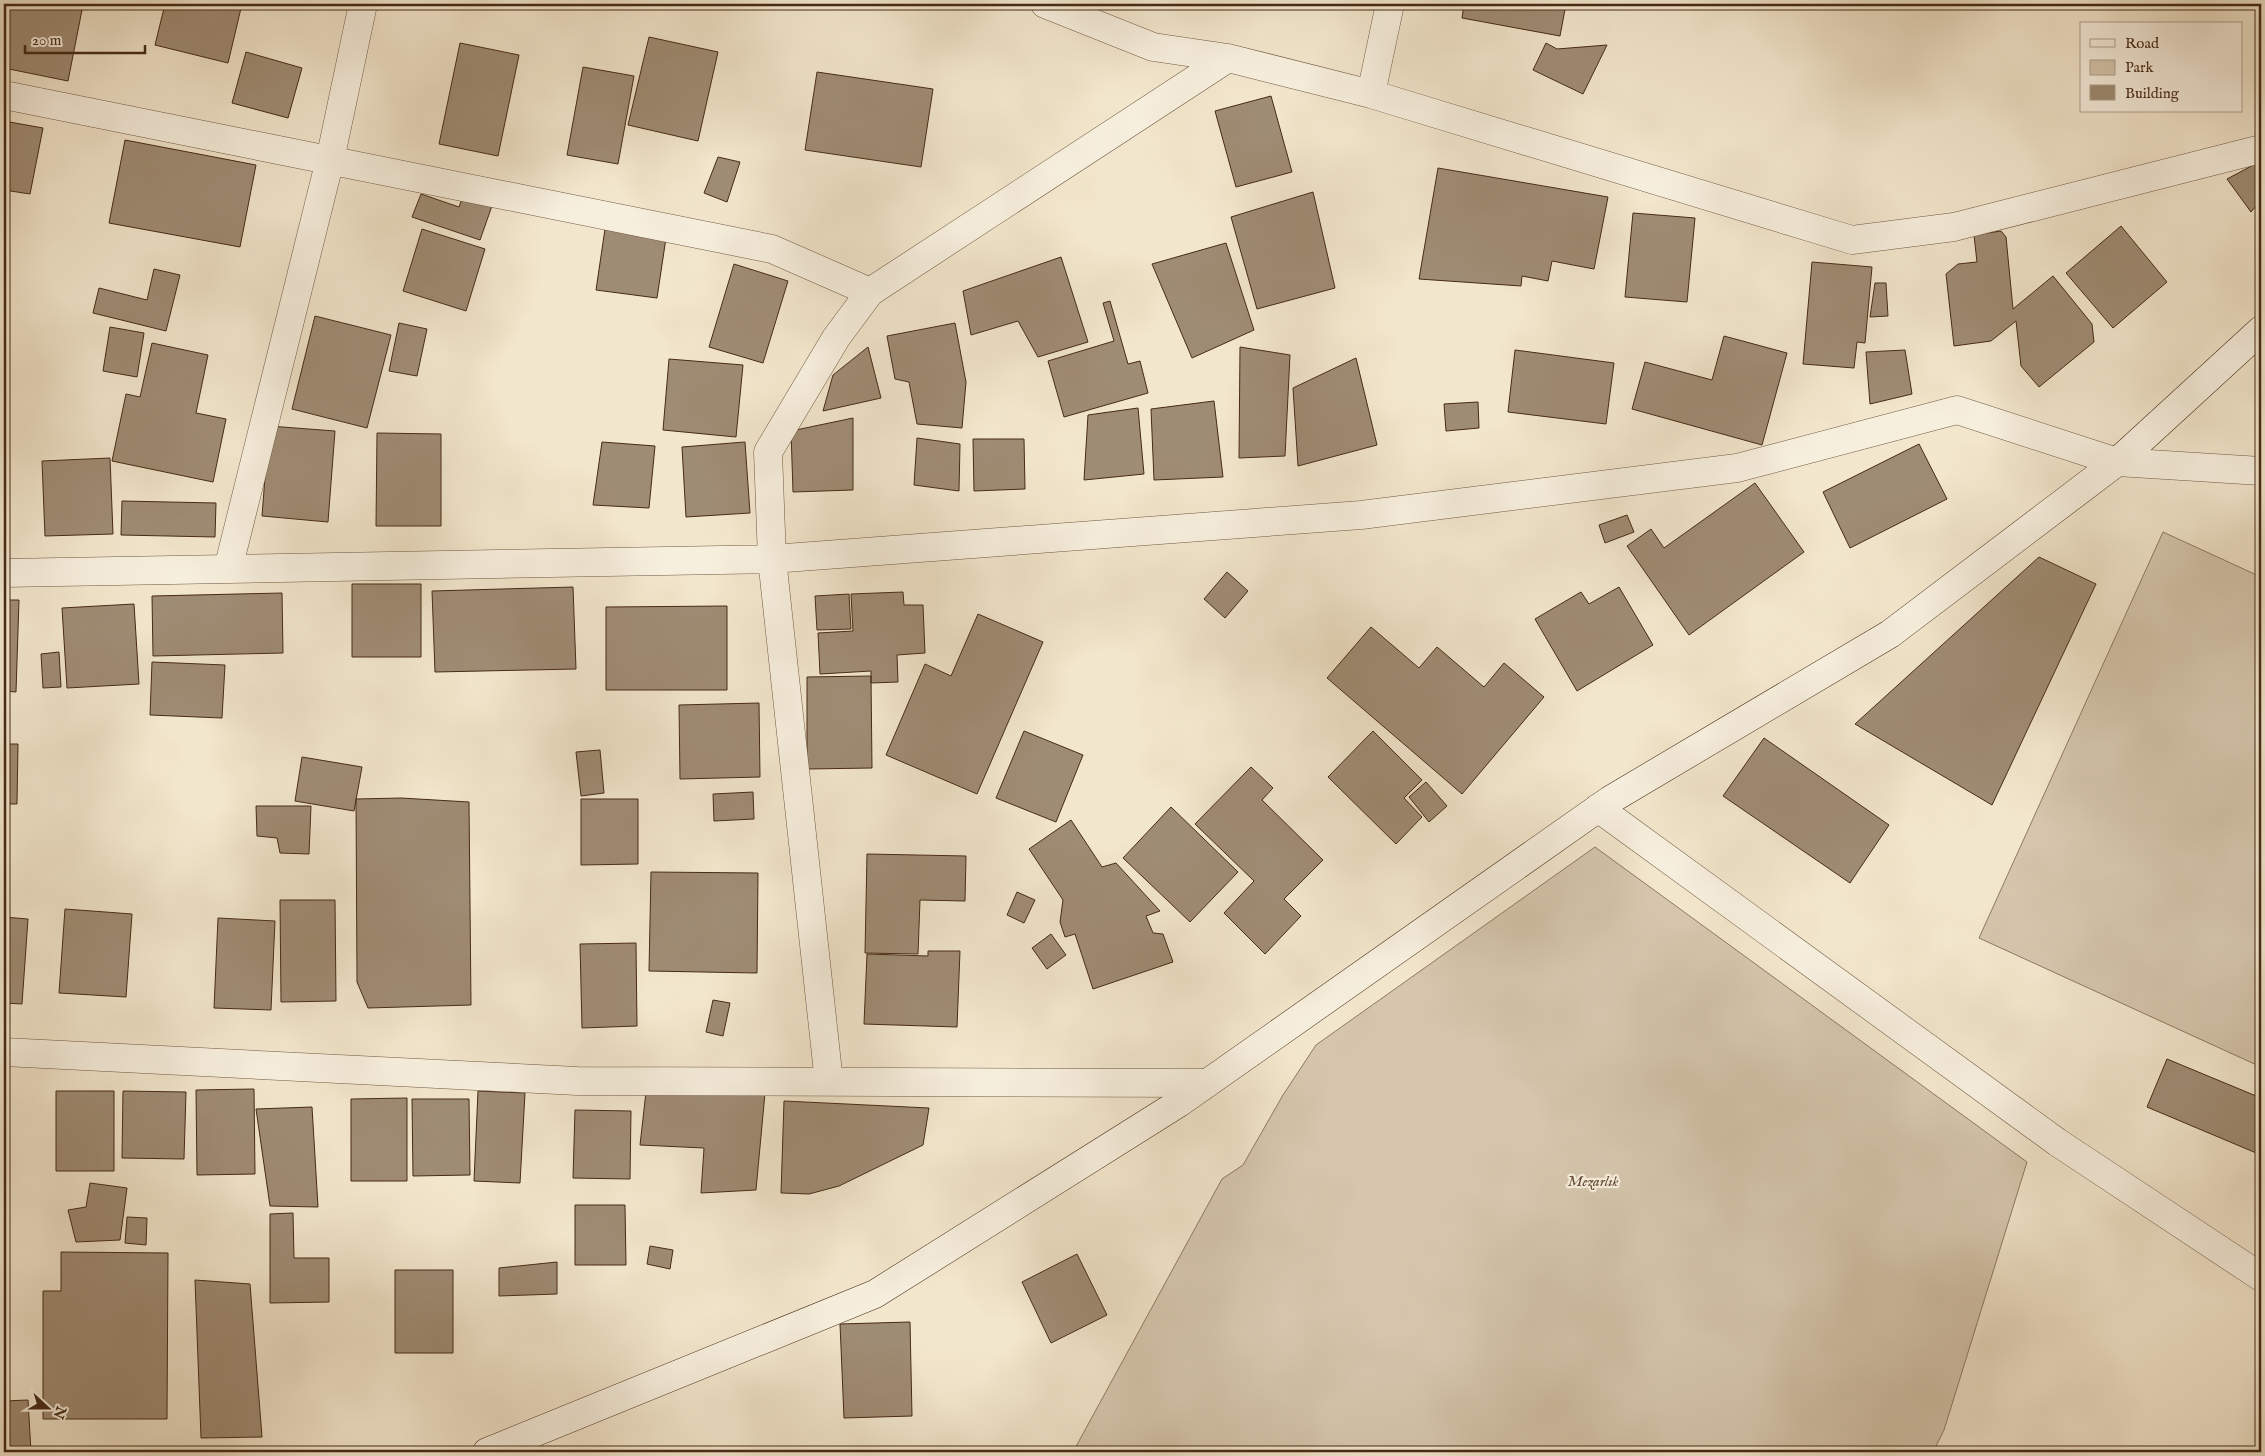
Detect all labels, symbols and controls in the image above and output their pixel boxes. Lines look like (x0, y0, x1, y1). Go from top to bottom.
scale bar (25, 22, 145, 54)
legend (2080, 22, 2242, 112)
text: 20 m (32, 31, 62, 50)
text: Road (2125, 34, 2160, 53)
text: Park (2125, 58, 2155, 77)
text: Building (2125, 84, 2180, 103)
park label: Mezarlık (1567, 1172, 1619, 1191)
north arrow (22, 1384, 72, 1434)
text: N (49, 1402, 70, 1421)

